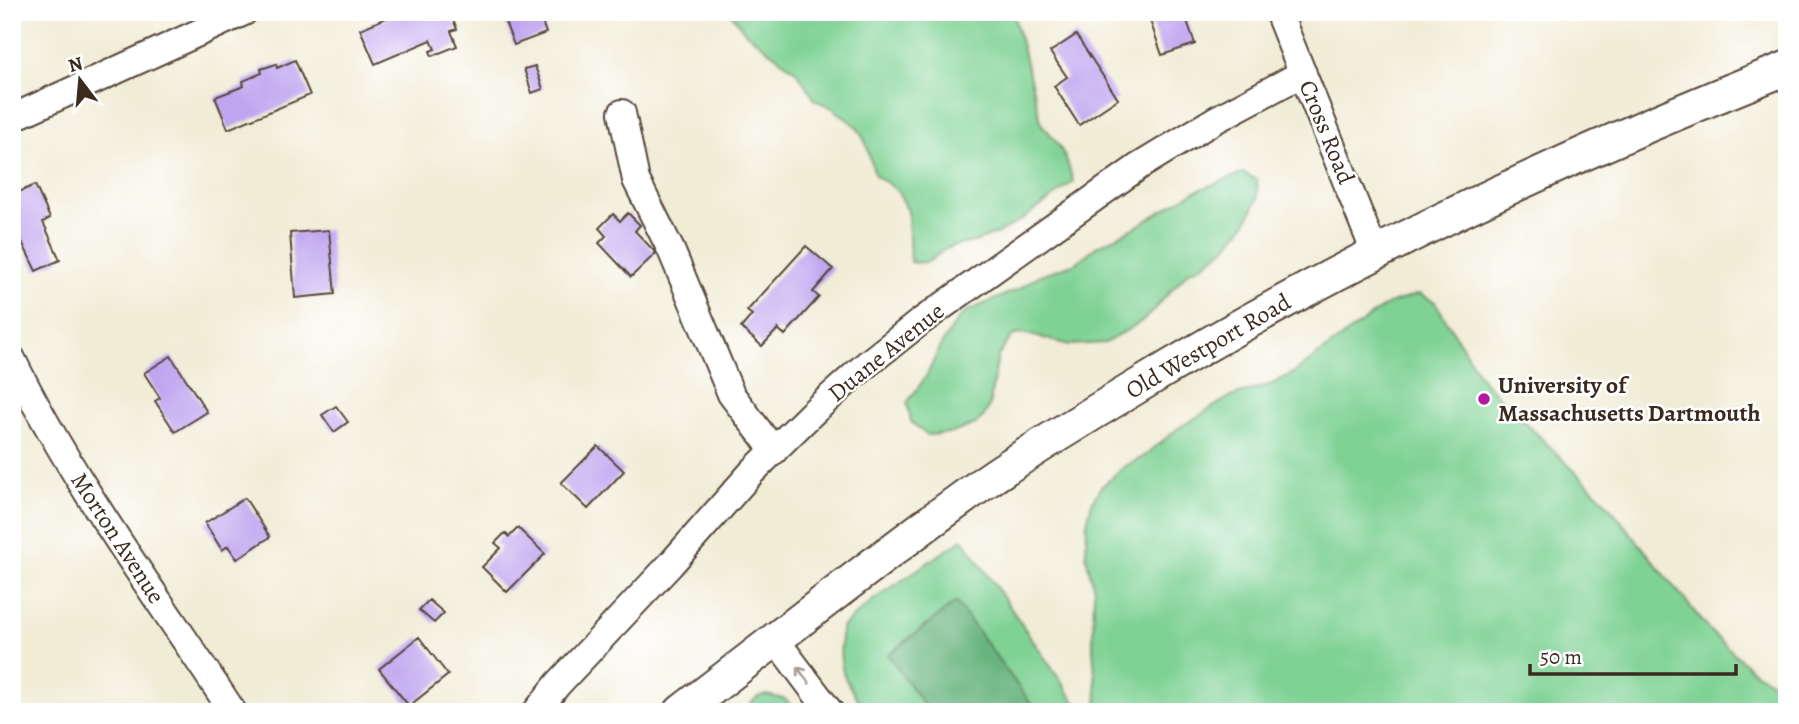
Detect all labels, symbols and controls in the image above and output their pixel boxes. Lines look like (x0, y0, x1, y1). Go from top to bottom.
north arrow (46, 46, 116, 116)
text: N (65, 50, 86, 79)
street label: Cross Road (1292, 75, 1362, 189)
street label: Old Westport Road (1120, 286, 1296, 406)
street label: Duane Avenue (821, 295, 951, 409)
place label: University of Massachusetts Dartmouth (1498, 369, 1760, 429)
marker: University of Massachusetts Dartmouth (1476, 391, 1492, 407)
street label: Morton Avenue (64, 466, 172, 610)
scale bar (1530, 633, 1736, 677)
text: 50 m (1540, 643, 1582, 671)
one-way arrow (795, 667, 810, 685)

